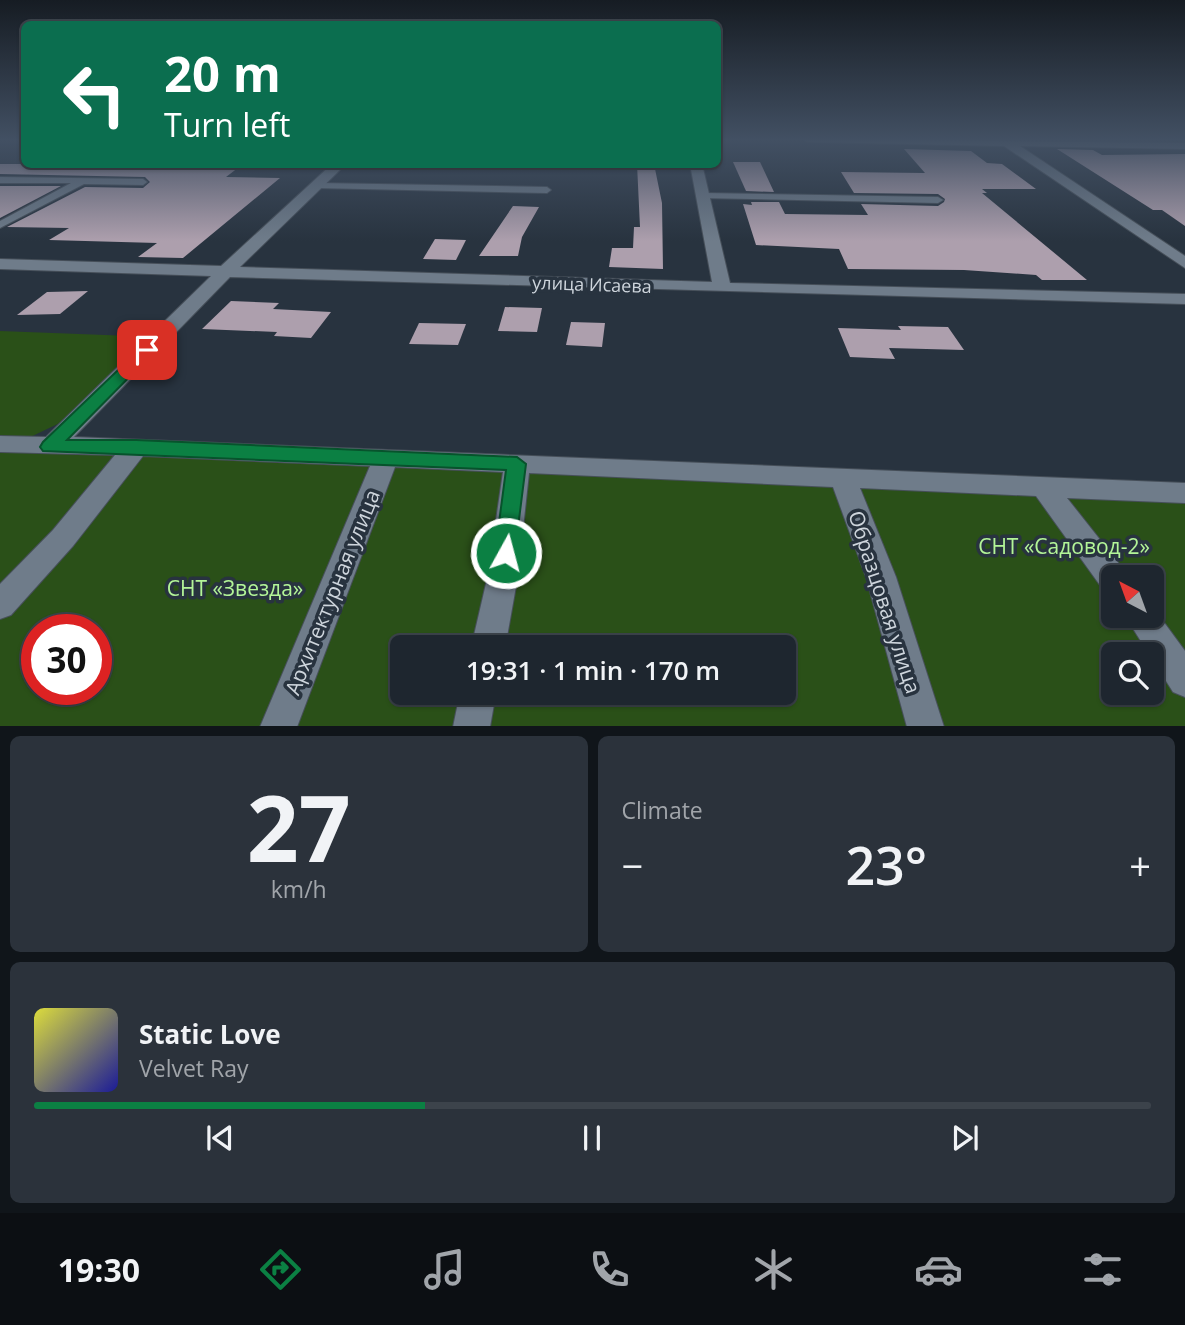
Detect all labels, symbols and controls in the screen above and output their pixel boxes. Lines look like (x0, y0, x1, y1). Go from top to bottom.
text: 20 m (164, 40, 281, 106)
icon: left (49, 49, 140, 140)
text: Turn left (164, 103, 290, 146)
street label: улица Исаева (532, 270, 652, 298)
pin (117, 320, 177, 380)
icon: arrive (128, 331, 166, 369)
street label: Архитектурная улица (278, 485, 386, 699)
street label: Образцовая улица (842, 507, 928, 697)
position arrow (469, 516, 543, 590)
park label: СНТ «Садовод-2» (978, 532, 1150, 560)
north arrow (1101, 565, 1164, 628)
map controls (1101, 565, 1164, 705)
park label: СНТ «Звезда» (167, 574, 303, 602)
speed limit sign: 30 (21, 614, 112, 705)
button: search (1101, 642, 1164, 705)
text: 19:31 · 1 min · 170 m (466, 652, 720, 688)
text: 27 (247, 765, 351, 889)
text: Climate (622, 794, 703, 826)
text: 23° (845, 829, 927, 900)
text: − (622, 839, 643, 891)
text: + (1129, 839, 1151, 891)
text: km/h (271, 873, 327, 905)
text: Static Love (139, 1016, 281, 1052)
text: Velvet Ray (139, 1052, 249, 1084)
icon: previous (201, 1119, 239, 1157)
icon: pause (573, 1119, 611, 1157)
icon: next (946, 1119, 984, 1157)
icon: directions (256, 1245, 305, 1294)
icon: music (420, 1245, 469, 1294)
icon: phone (585, 1245, 634, 1294)
icon: climate (749, 1245, 798, 1294)
icon: car (914, 1245, 963, 1294)
icon: filters (1078, 1245, 1127, 1294)
text: 19:30 (58, 1248, 140, 1291)

